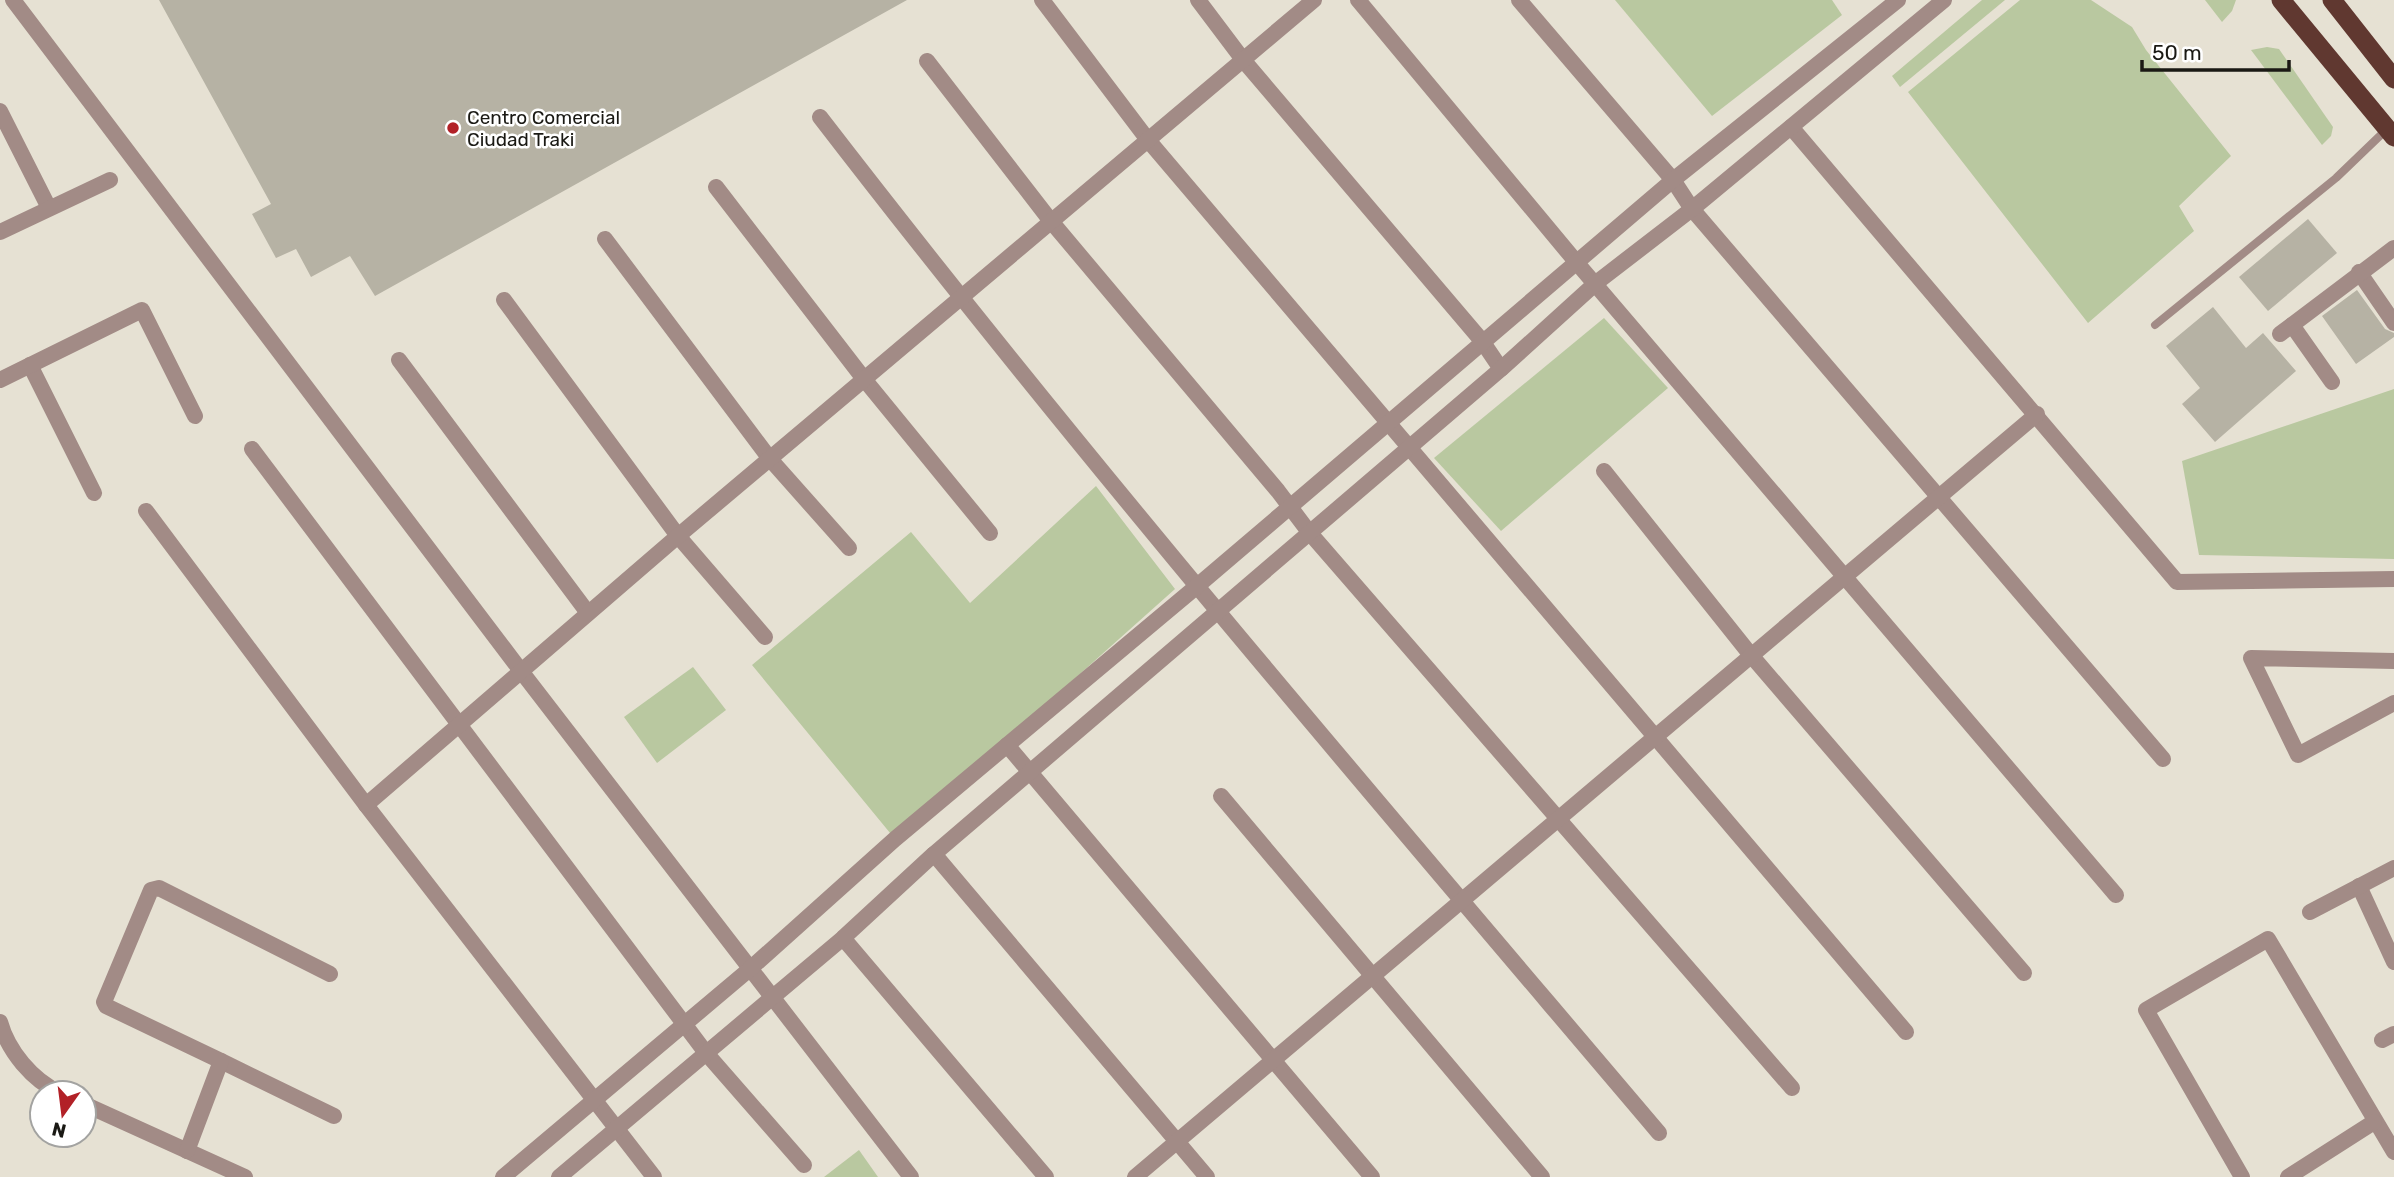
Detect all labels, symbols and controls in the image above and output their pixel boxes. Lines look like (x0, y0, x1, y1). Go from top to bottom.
scale bar (2142, 28, 2289, 72)
text: 50 m (2152, 40, 2202, 65)
place label: Centro Comercial Ciudad Traki (467, 106, 620, 151)
marker: Centro Comercial Ciudad Traki (445, 120, 461, 136)
north arrow (28, 1079, 98, 1149)
text: N (50, 1117, 68, 1143)

